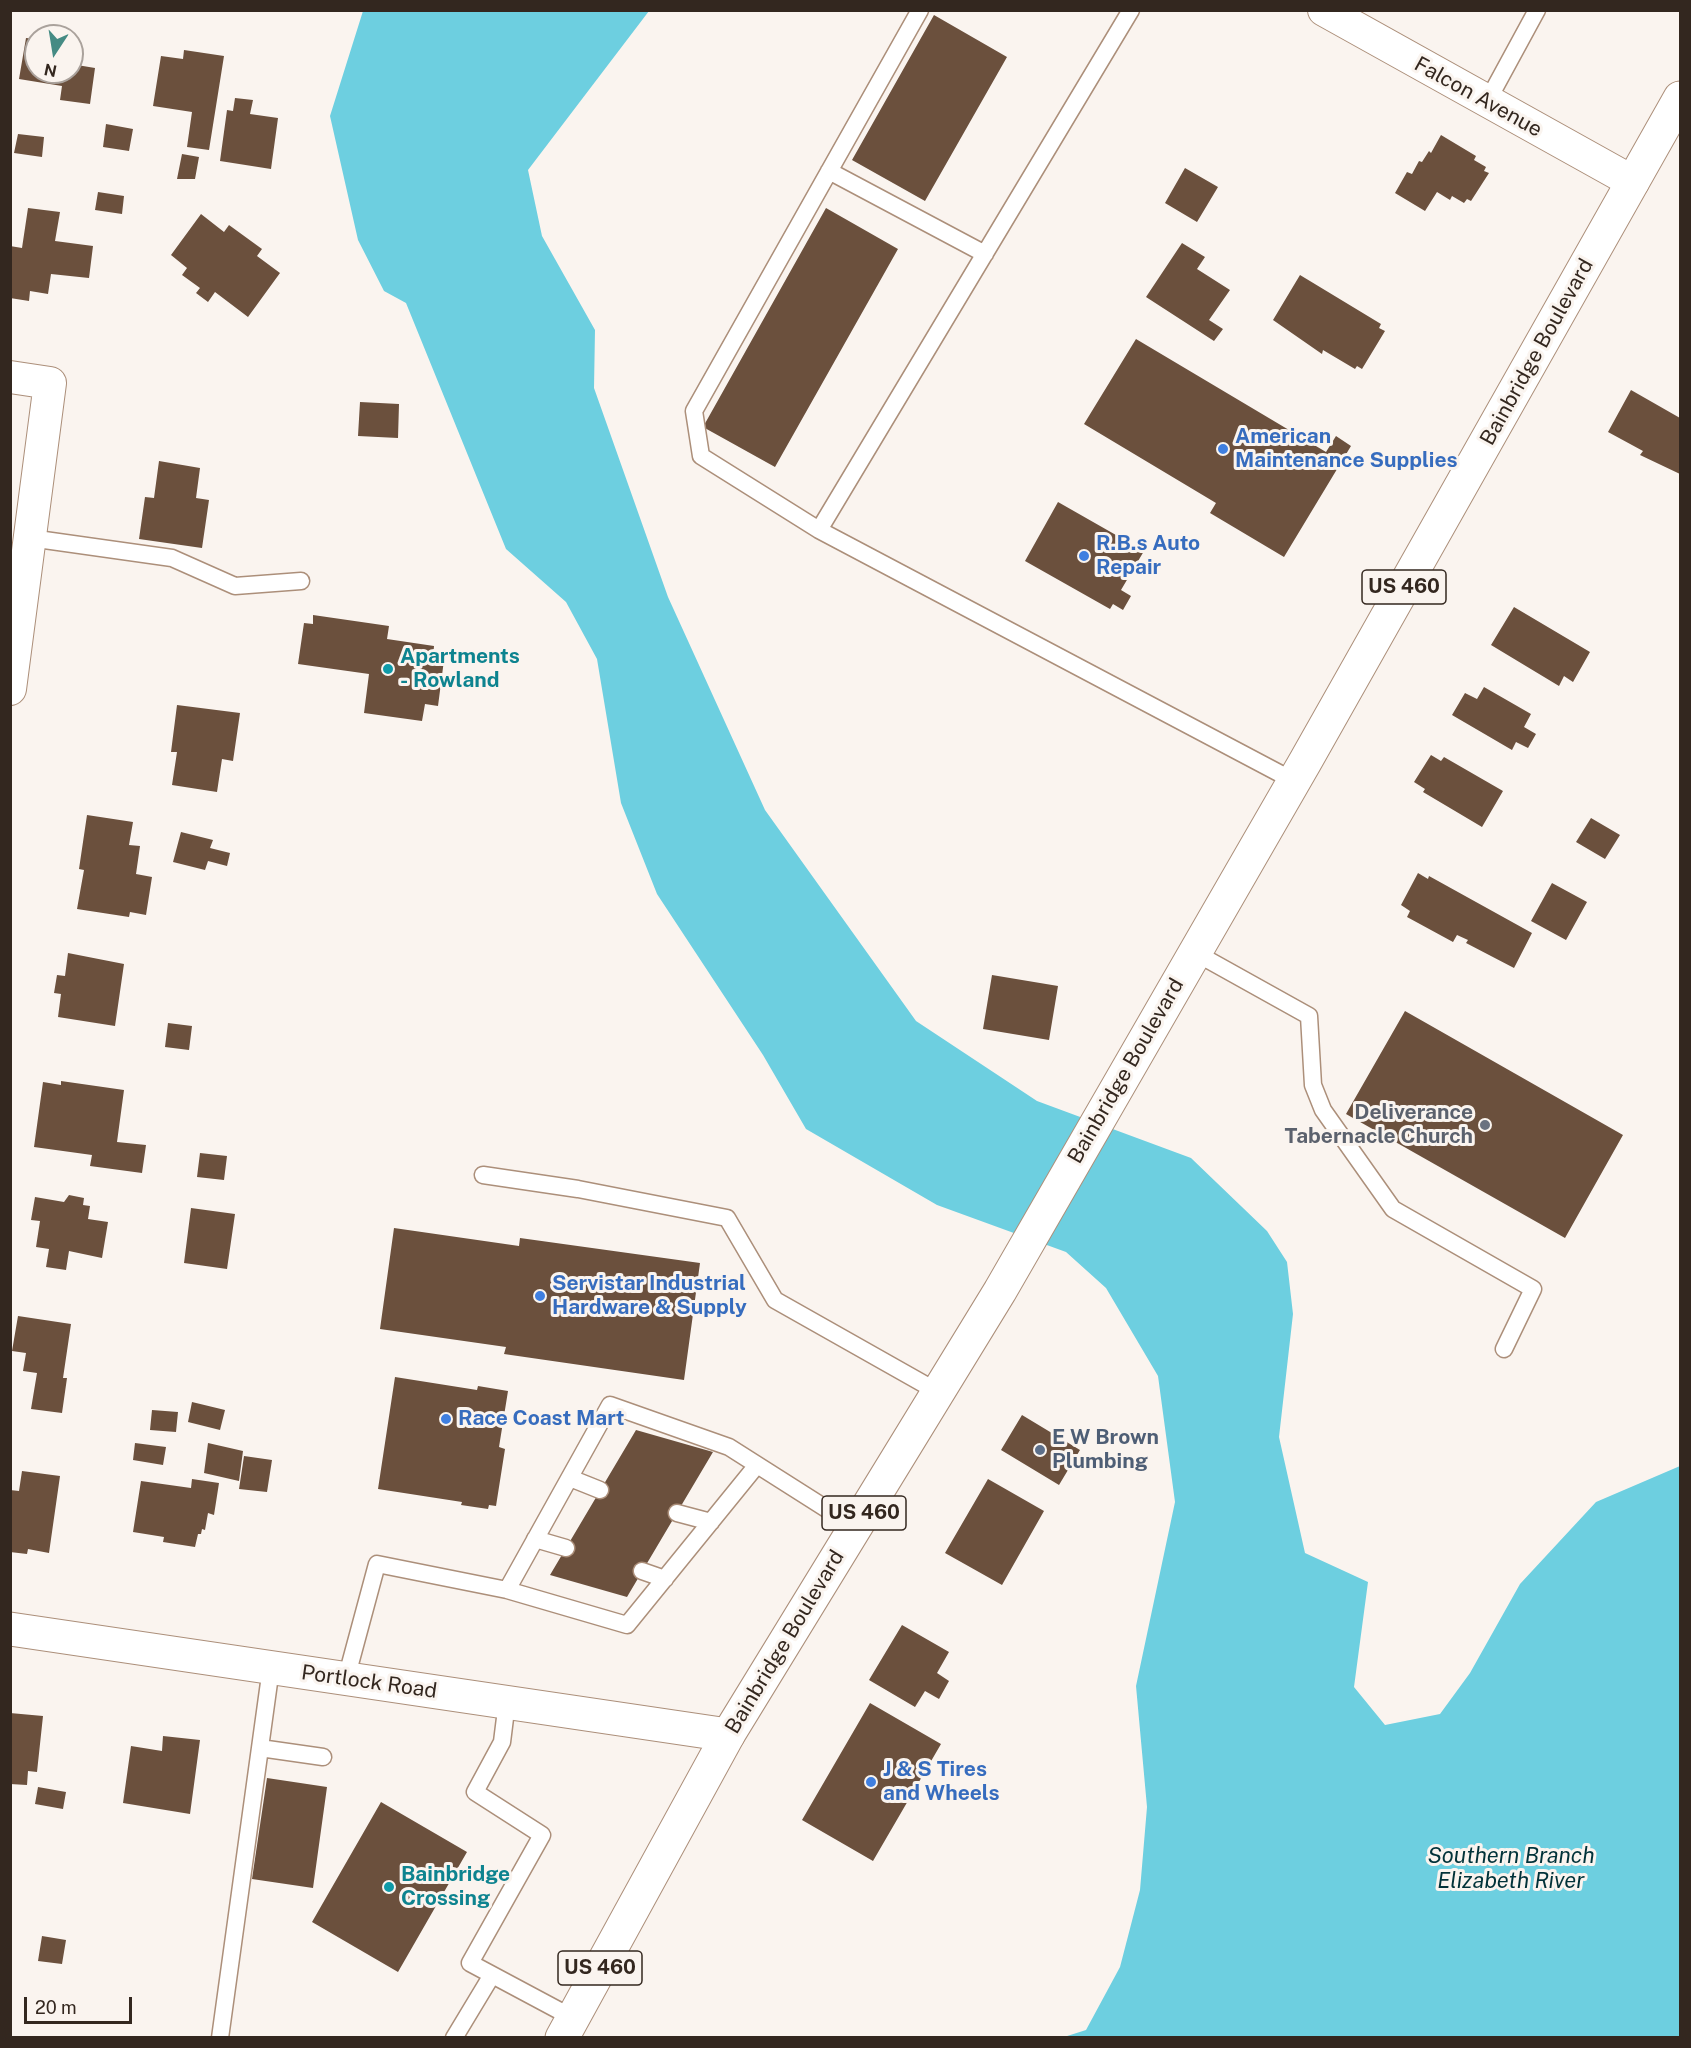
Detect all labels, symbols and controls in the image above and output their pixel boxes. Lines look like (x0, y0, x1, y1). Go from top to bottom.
north arrow (24, 24, 84, 84)
street label: Falcon Avenue (1410, 51, 1546, 143)
text: N (42, 60, 59, 81)
street label: Bainbridge Boulevard (1475, 254, 1599, 450)
place label: American Maintenance Supplies (1235, 424, 1458, 474)
marker: American Maintenance Supplies (1216, 442, 1230, 456)
place label: R.B.s Auto Repair (1096, 531, 1200, 581)
marker: R.B.s Auto Repair (1077, 549, 1091, 563)
road number: US 460 (1362, 570, 1446, 604)
place label: Apartments - Rowland (400, 644, 520, 694)
marker: Apartments - Rowland (381, 662, 395, 676)
street label: Bainbridge Boulevard (1063, 974, 1189, 1168)
place label: Deliverance Tabernacle Church (1285, 1100, 1473, 1150)
marker: Deliverance Tabernacle Church (1478, 1118, 1492, 1132)
place label: Servistar Industrial Hardware & Supply (552, 1271, 747, 1321)
marker: Servistar Industrial Hardware & Supply (533, 1289, 547, 1303)
place label: Race Coast Mart (458, 1406, 624, 1432)
marker: Race Coast Mart (439, 1412, 453, 1426)
place label: E W Brown Plumbing (1052, 1425, 1159, 1475)
marker: E W Brown Plumbing (1033, 1443, 1047, 1457)
road number: US 460 (822, 1496, 906, 1530)
street label: Bainbridge Boulevard (720, 1546, 850, 1738)
street label: Portlock Road (300, 1660, 438, 1704)
place label: J & S Tires and Wheels (883, 1757, 1000, 1807)
marker: J & S Tires and Wheels (864, 1775, 878, 1789)
water label: Southern Branch Elizabeth River (1427, 1843, 1595, 1894)
place label: Bainbridge Crossing (401, 1862, 510, 1912)
marker: Bainbridge Crossing (382, 1880, 396, 1894)
road number: US 460 (558, 1951, 642, 1985)
scale bar (27, 1985, 135, 2023)
text: 20 m (35, 1997, 77, 2018)

